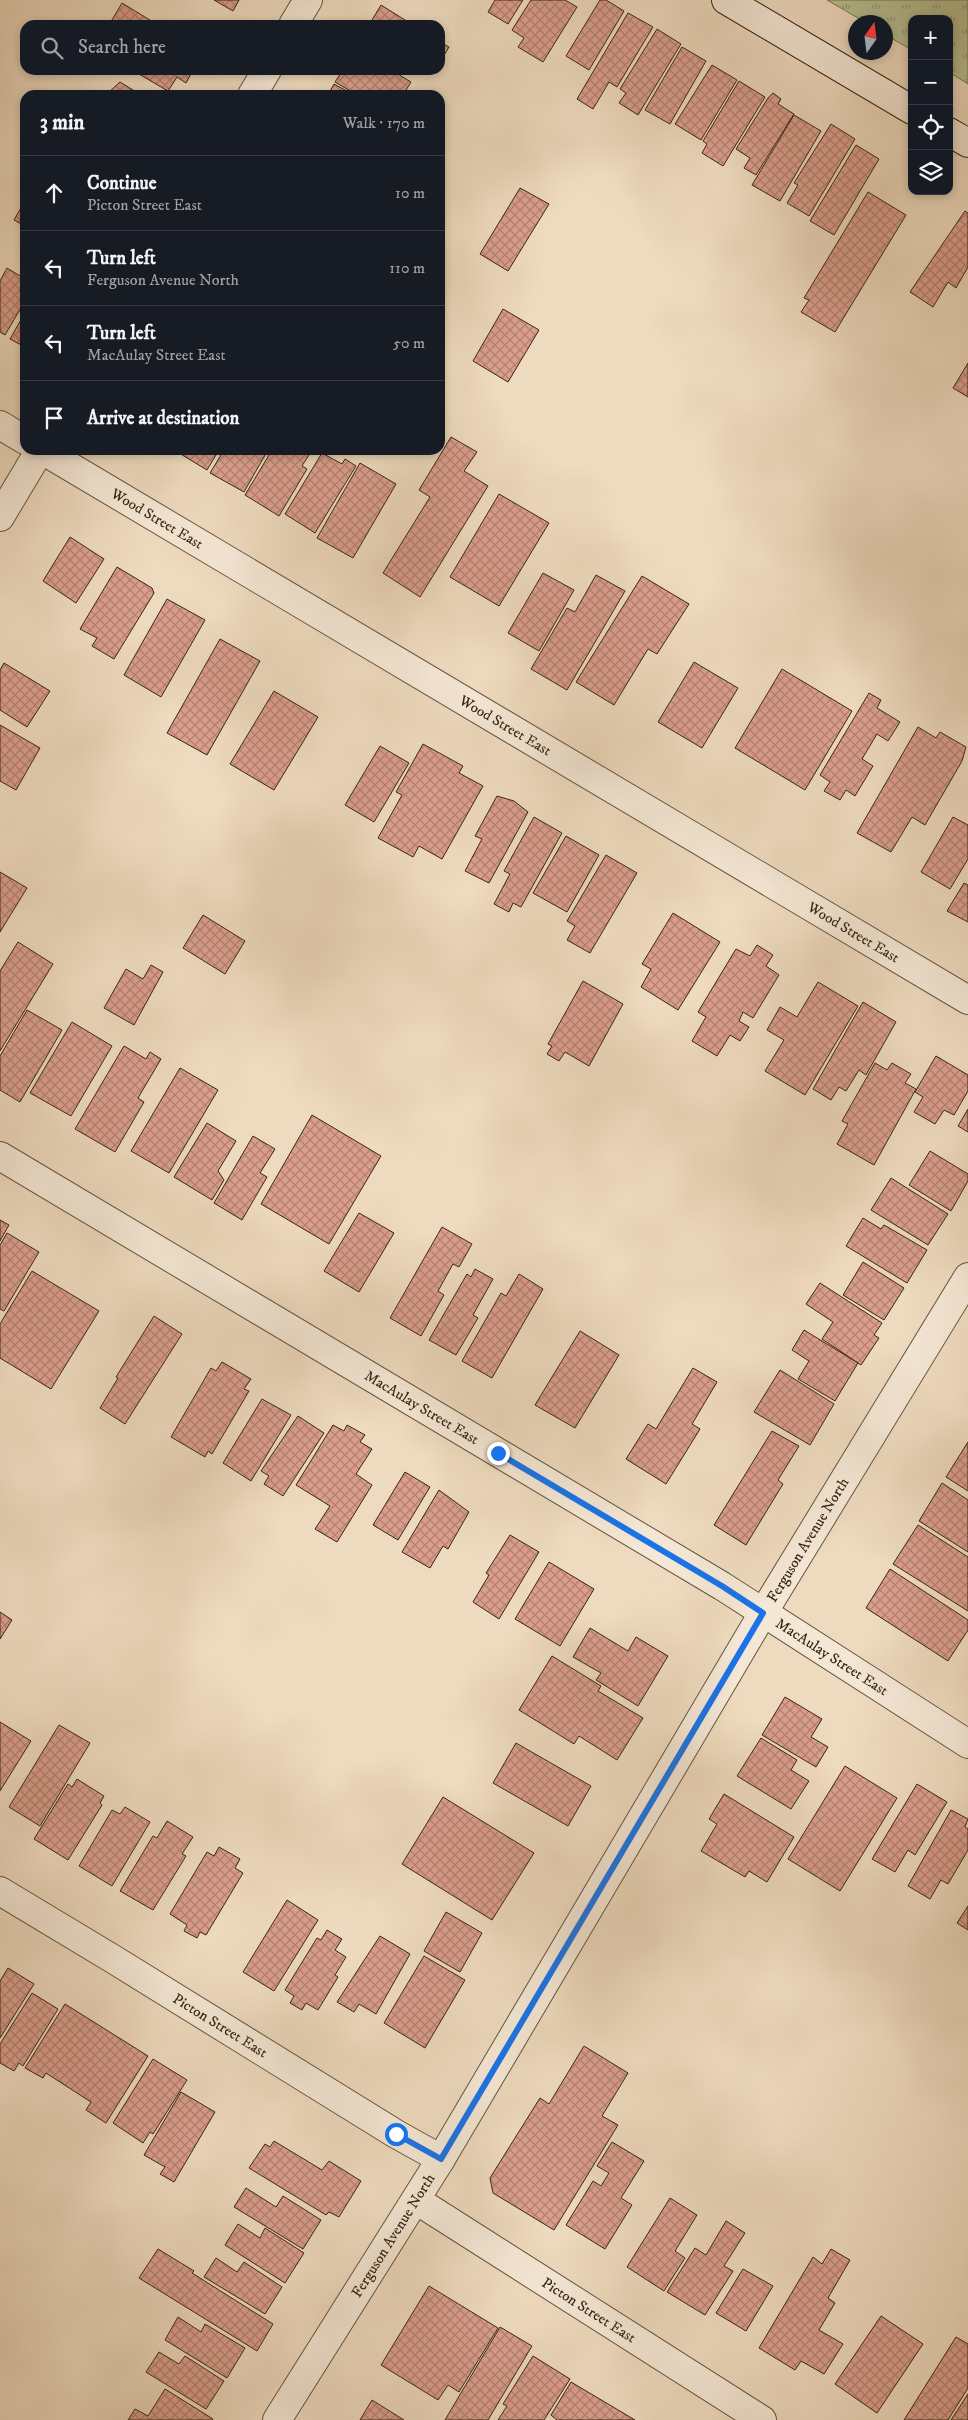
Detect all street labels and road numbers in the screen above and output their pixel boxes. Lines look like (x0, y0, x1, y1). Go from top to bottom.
street label: Wood Street East (107, 483, 207, 553)
street label: Wood Street East (455, 690, 555, 760)
street label: Wood Street East (803, 897, 903, 967)
street label: MacAulay Street East (361, 1366, 483, 1449)
street label: Ferguson Avenue North (762, 1474, 853, 1606)
street label: MacAulay Street East (772, 1613, 892, 1700)
street label: Picton Street East (169, 1989, 271, 2062)
street label: Ferguson Avenue North (347, 2170, 439, 2301)
street label: Picton Street East (538, 2273, 640, 2347)

